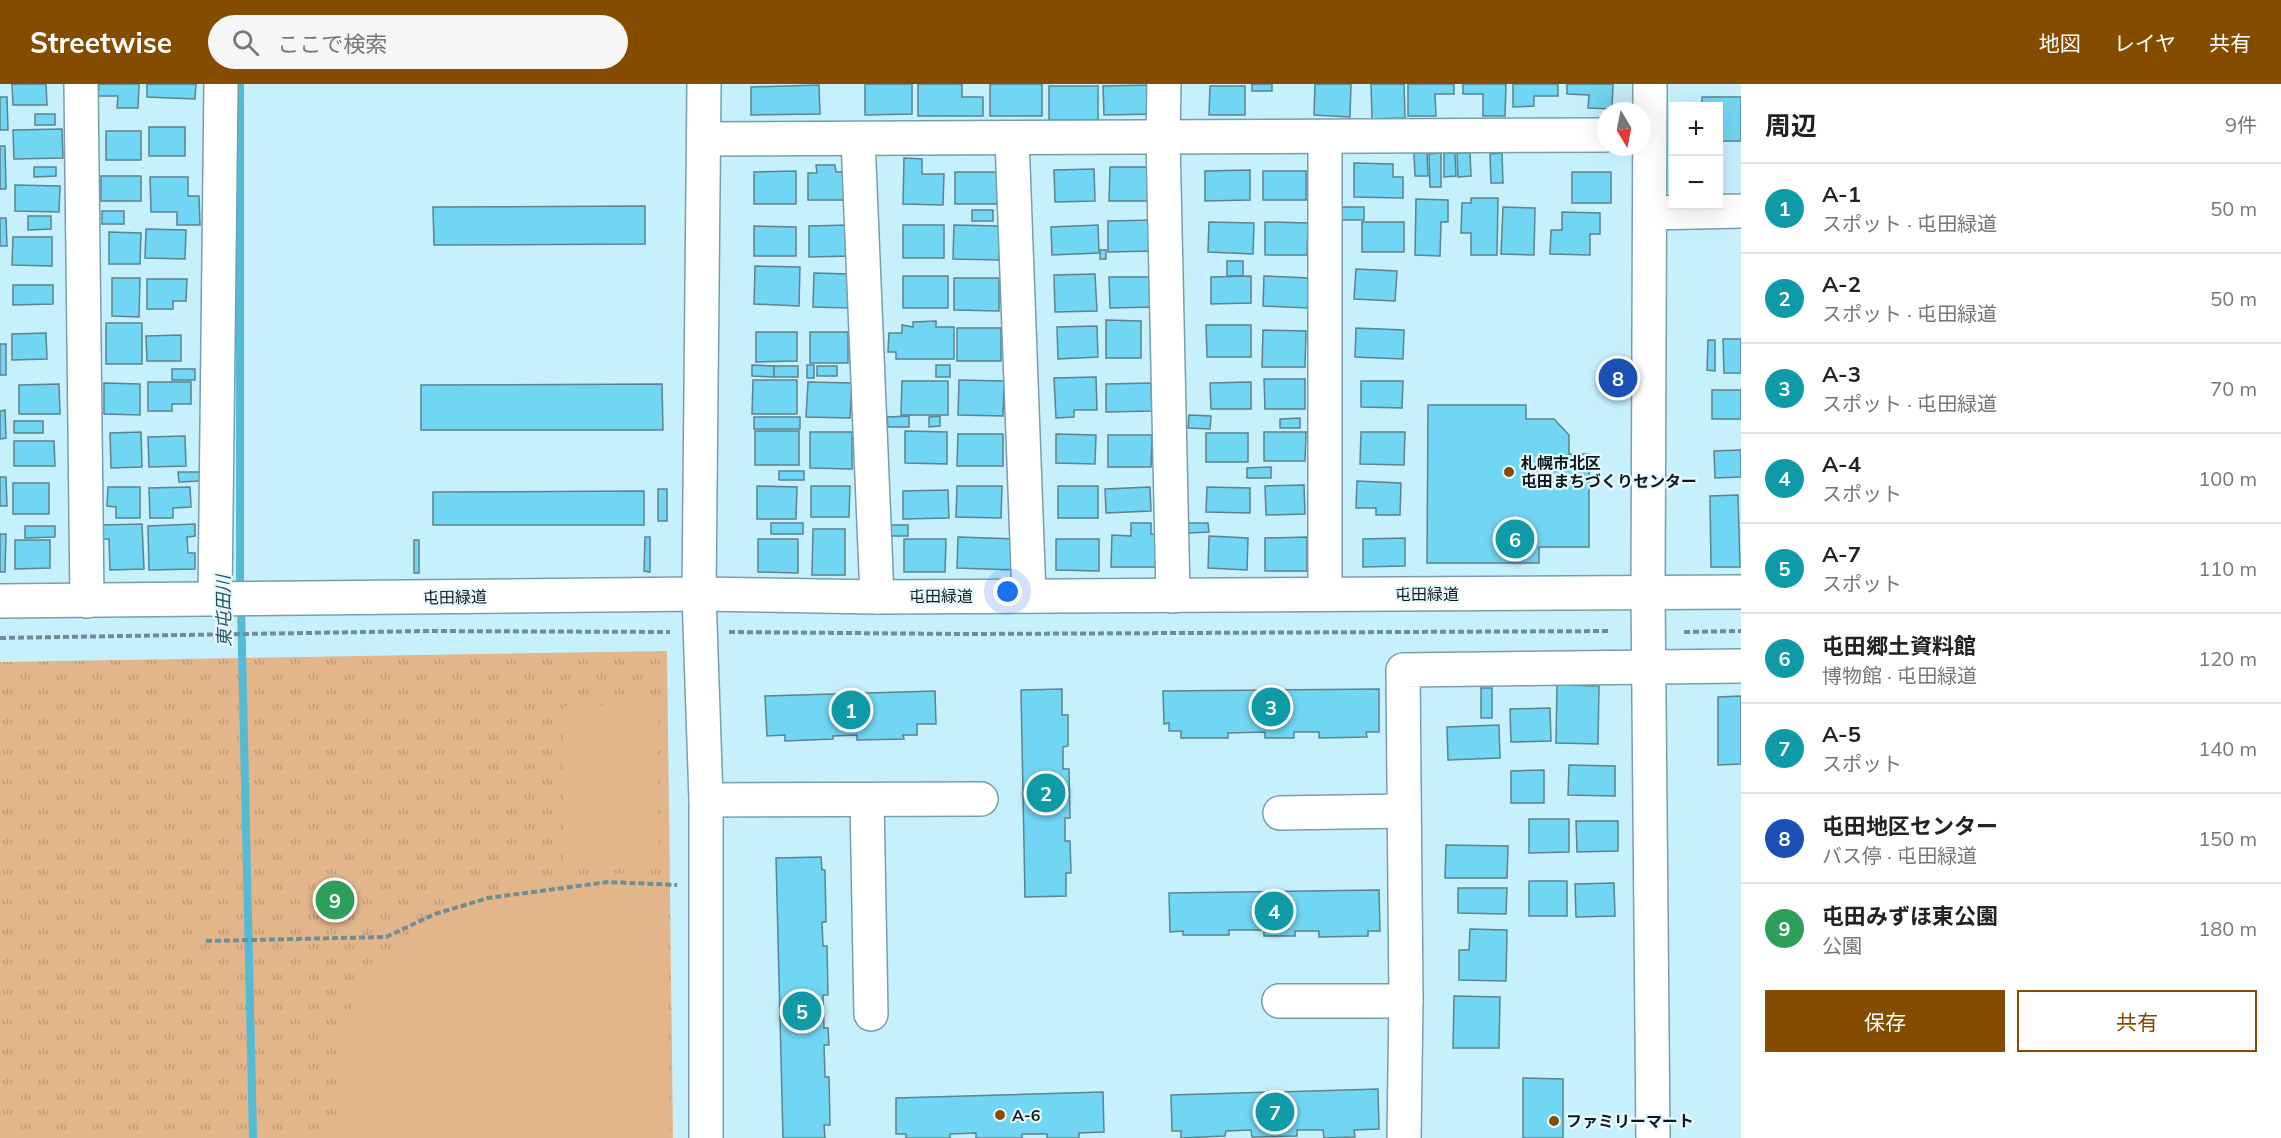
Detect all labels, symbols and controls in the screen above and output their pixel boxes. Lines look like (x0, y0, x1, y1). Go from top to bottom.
search box (208, 15, 628, 69)
text: Streetwise (30, 25, 172, 60)
icon: search (229, 26, 262, 59)
text: ここで検索 (277, 30, 387, 58)
text: 地図 (2039, 30, 2081, 56)
text: レイヤ (2114, 30, 2176, 56)
text: 共有 (2209, 30, 2251, 56)
north arrow (1597, 102, 1651, 156)
map controls (1669, 102, 1723, 210)
button: + (1669, 102, 1723, 156)
text: 周辺 (1765, 109, 1817, 142)
text: 9件 (2225, 112, 2257, 137)
button: − (1669, 156, 1723, 210)
text: A-1 (1822, 180, 1861, 208)
text: 1 (1779, 196, 1791, 221)
text: 50 m (2210, 196, 2257, 221)
text: スポット · 屯田緑道 (1822, 211, 1997, 236)
text: A-2 (1822, 270, 1861, 298)
text: 2 (1779, 286, 1791, 311)
text: 50 m (2210, 286, 2257, 311)
text: スポット · 屯田緑道 (1822, 301, 1997, 326)
pin: 8 (1598, 356, 1638, 400)
text: A-3 (1822, 360, 1861, 388)
text: 3 (1779, 376, 1791, 401)
text: 70 m (2210, 376, 2257, 401)
text: スポット · 屯田緑道 (1822, 391, 1997, 416)
text: A-4 (1822, 450, 1861, 478)
place label: 札幌市北区 屯田まちづくりセンター (1521, 453, 1697, 491)
marker: 札幌市北区 屯田まちづくりセンター (1502, 465, 1516, 479)
text: 4 (1779, 466, 1791, 491)
text: 100 m (2198, 466, 2257, 491)
text: スポット (1822, 481, 1902, 506)
pin: 6 (1496, 516, 1534, 562)
text: A-7 (1822, 540, 1861, 568)
text: 5 (1779, 556, 1791, 581)
text: 110 m (2198, 556, 2257, 581)
text: スポット (1822, 571, 1902, 596)
water label: 東屯田川 (211, 573, 236, 647)
your location (993, 577, 1022, 606)
street label: 屯田緑道 (1395, 584, 1459, 604)
street label: 屯田緑道 (423, 586, 487, 608)
street label: 屯田緑道 (909, 586, 973, 606)
text: 屯田郷土資料館 (1822, 632, 1976, 660)
text: 6 (1779, 646, 1791, 671)
text: 120 m (2198, 646, 2257, 671)
text: 博物館 · 屯田緑道 (1822, 663, 1977, 688)
pin: 3 (1252, 684, 1290, 730)
pin: 1 (832, 688, 870, 732)
text: A-5 (1822, 720, 1861, 748)
text: 7 (1779, 736, 1791, 761)
text: 140 m (2198, 736, 2257, 761)
text: スポット (1822, 751, 1902, 776)
pin: 2 (1026, 770, 1066, 816)
text: 屯田地区センター (1822, 812, 1998, 840)
text: 8 (1779, 826, 1791, 851)
text: 150 m (2198, 826, 2257, 851)
text: バス停 · 屯田緑道 (1822, 843, 1977, 868)
pin: 9 (316, 878, 354, 922)
pin: 4 (1254, 888, 1294, 934)
text: 屯田みずほ東公園 (1822, 902, 1998, 930)
text: 9 (1779, 916, 1791, 941)
text: 180 m (2198, 916, 2257, 941)
text: 公園 (1822, 933, 1862, 958)
pin: 5 (782, 988, 822, 1034)
button: 保存 (1765, 990, 2005, 1052)
button: 共有 (2017, 990, 2257, 1052)
pin: 7 (1256, 1090, 1294, 1134)
place label: A-6 (1012, 1105, 1041, 1125)
marker: A-6 (993, 1108, 1007, 1122)
place label: ファミリーマート (1566, 1111, 1694, 1131)
marker: ファミリーマート (1547, 1114, 1561, 1128)

